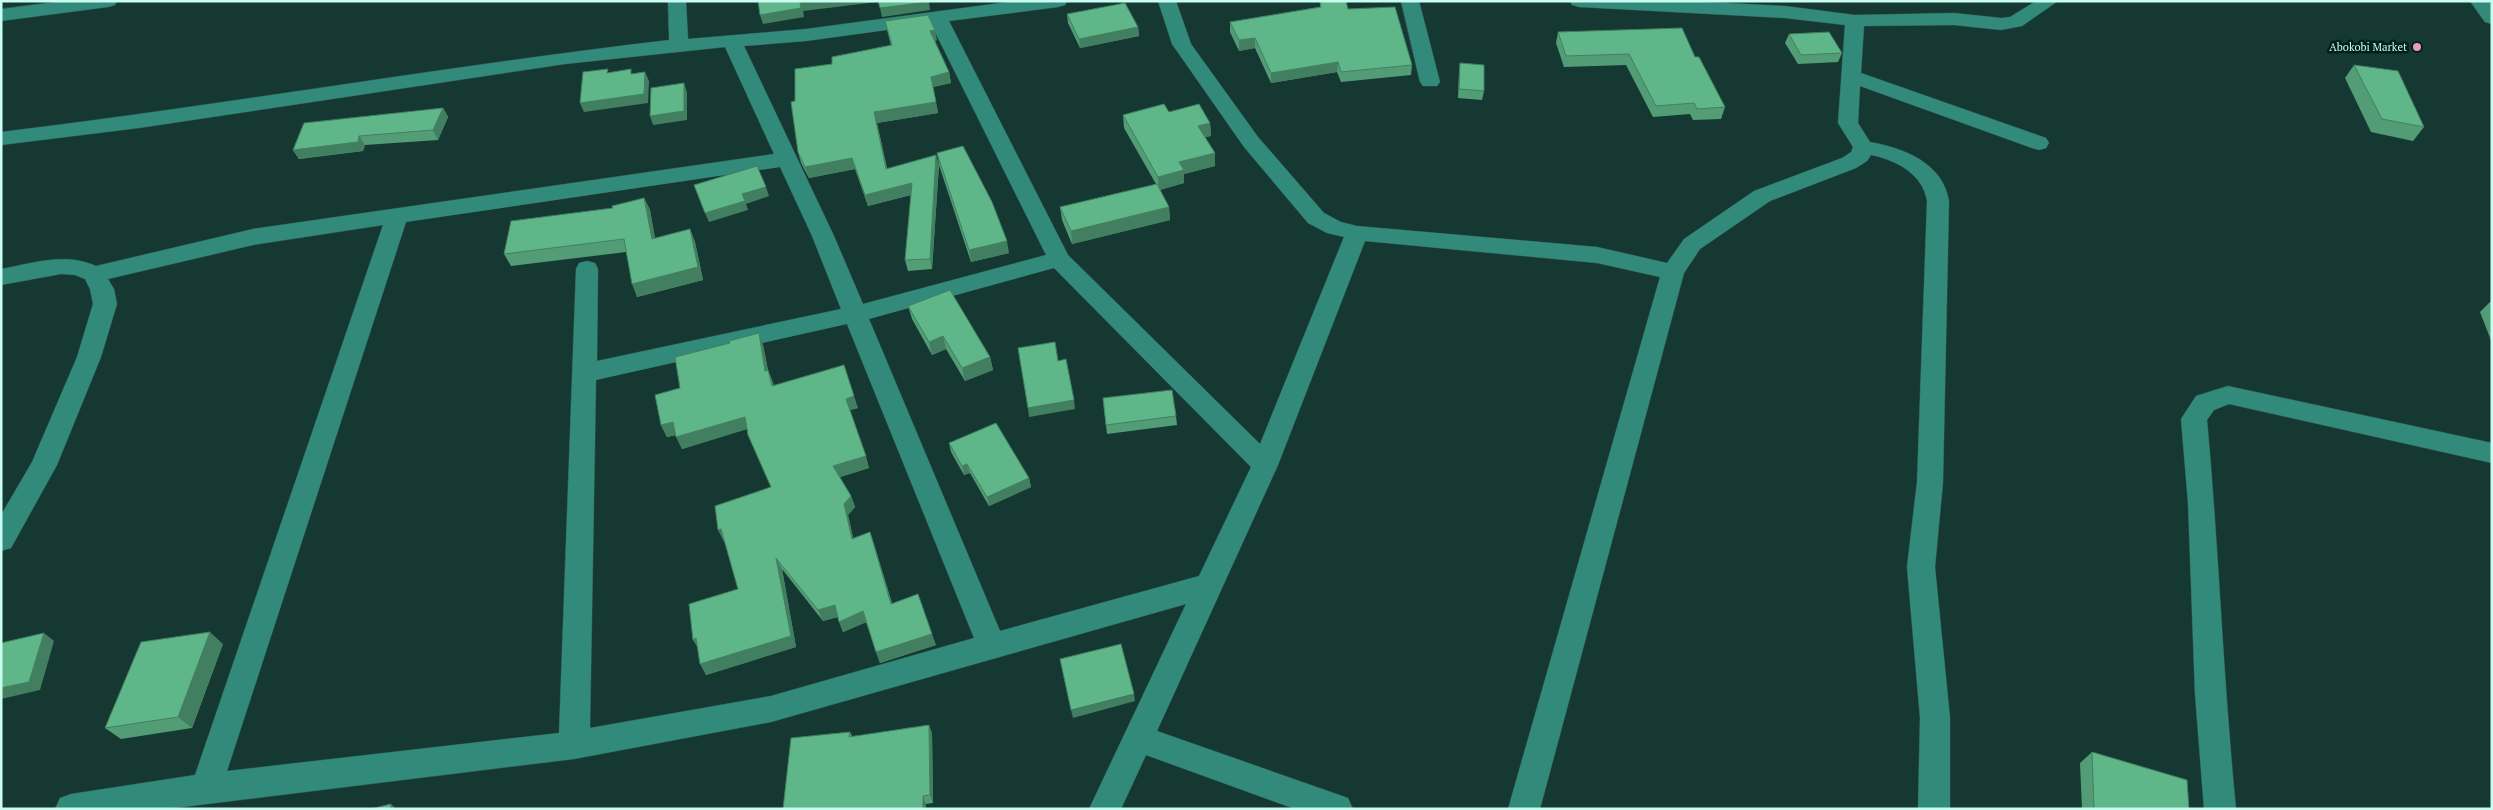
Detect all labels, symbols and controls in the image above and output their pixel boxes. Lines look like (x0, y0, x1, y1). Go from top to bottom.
place label: Abokobi Market (2329, 40, 2407, 54)
marker: Abokobi Market (2411, 41, 2423, 53)

